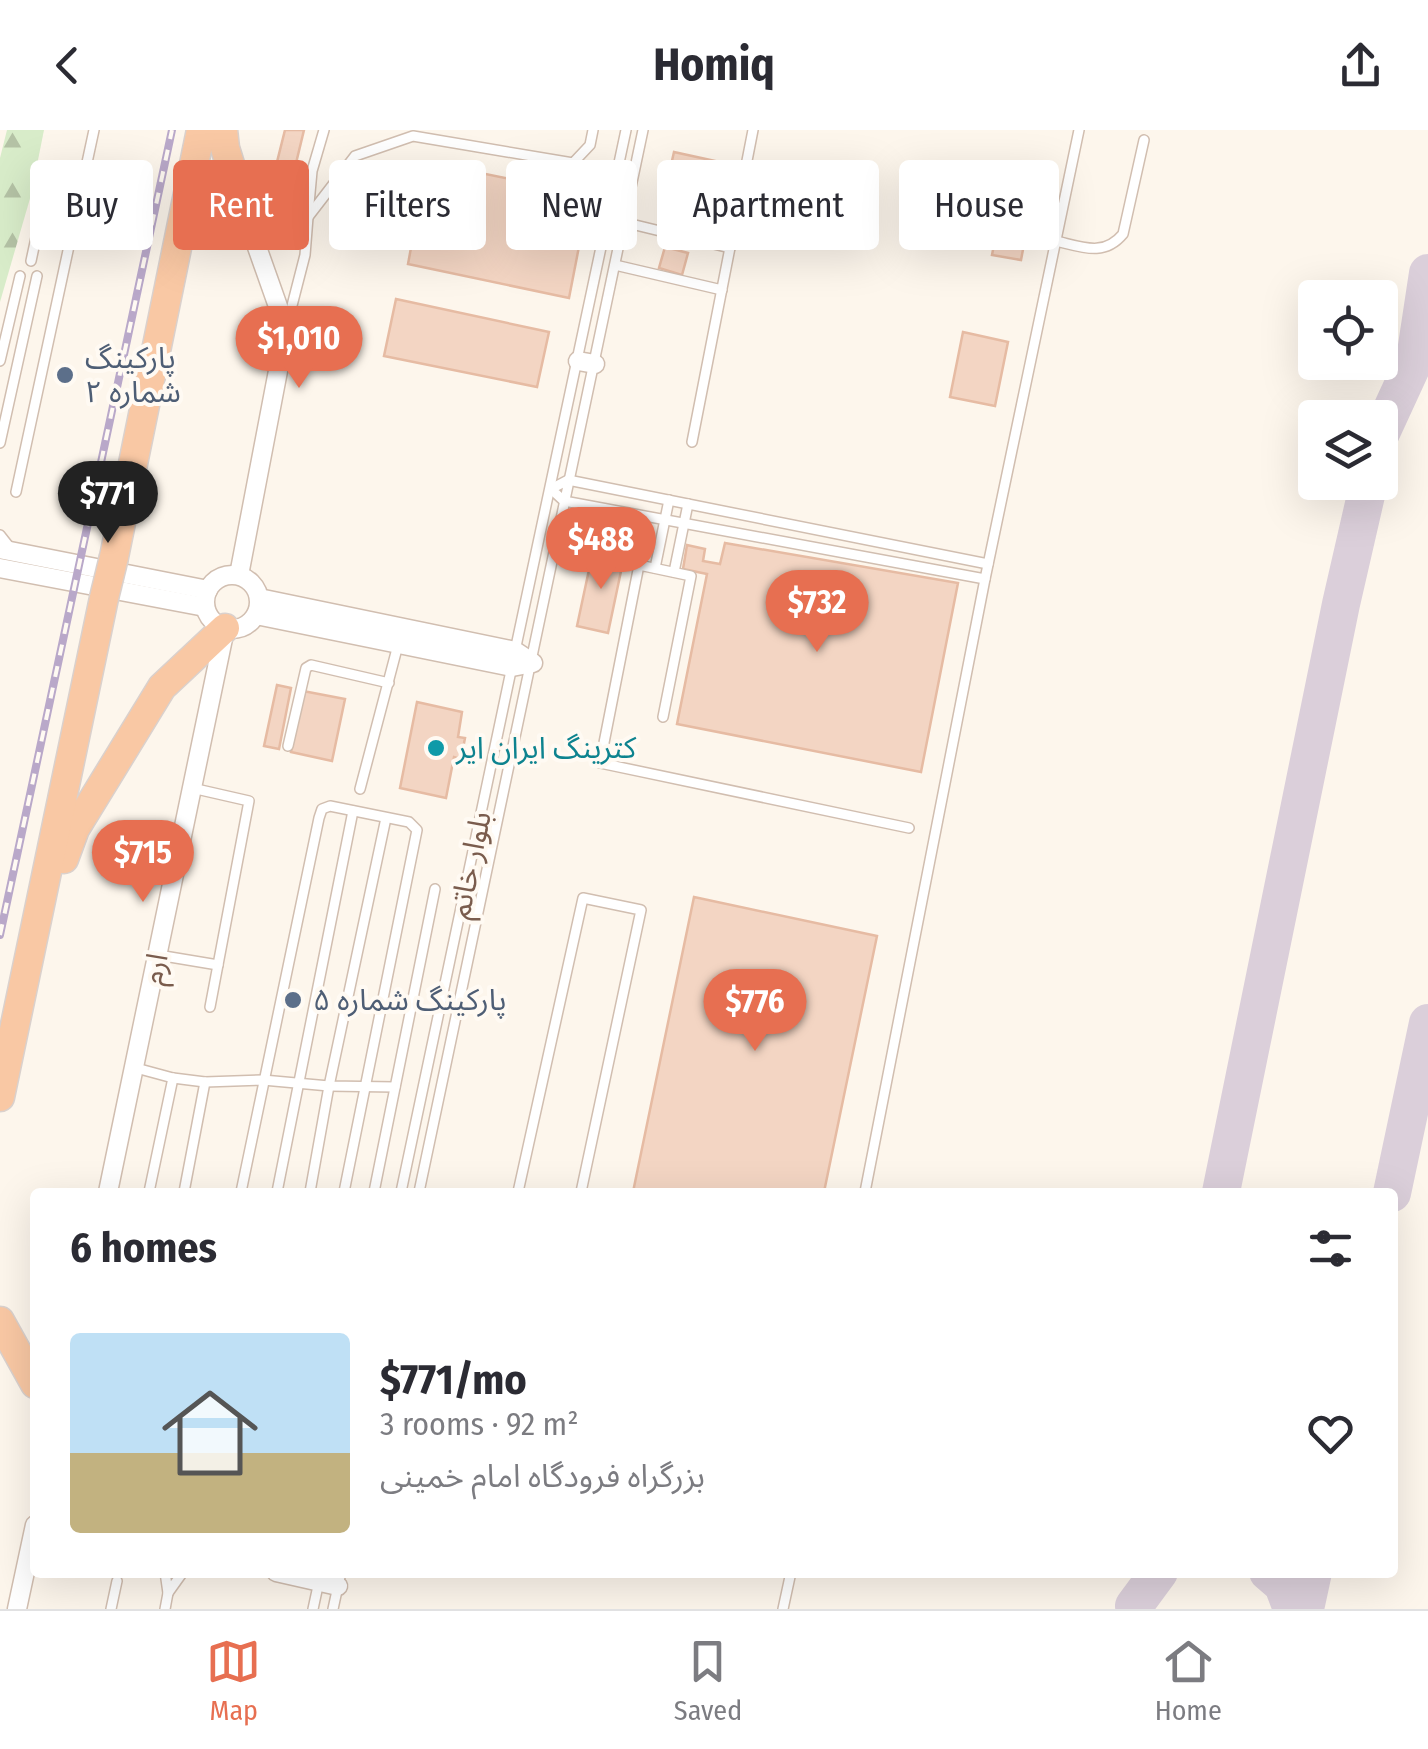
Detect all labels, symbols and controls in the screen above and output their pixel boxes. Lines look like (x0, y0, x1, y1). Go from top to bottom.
icon: back (40, 38, 95, 93)
text: Homiq (653, 38, 775, 92)
icon: share (1333, 38, 1388, 93)
chip: Buy (30, 160, 153, 250)
chip: Rent (173, 160, 309, 250)
chip: Filters (329, 160, 486, 250)
chip: New (506, 160, 637, 250)
chip: Apartment (657, 160, 879, 250)
chip: House (899, 160, 1059, 250)
map controls (1298, 280, 1398, 500)
button: locate (1298, 280, 1398, 380)
pin: $1,010 (218, 306, 380, 391)
text: $1,010 (258, 319, 340, 357)
place label: پارکینگ شماره ۲ (85, 340, 181, 410)
marker: پارکینگ شماره ۲ (54, 364, 76, 386)
button: layers (1298, 400, 1398, 500)
pin: $771 (49, 461, 167, 546)
text: $771 (80, 474, 136, 512)
pin: $488 (542, 507, 660, 592)
text: $488 (568, 520, 634, 558)
pin: $732 (758, 570, 876, 655)
text: $732 (788, 583, 846, 621)
place label: کترینگ ایران ایر (455, 730, 637, 766)
marker: کترینگ ایران ایر (425, 737, 447, 759)
street label: بلوار خاتم (441, 808, 504, 923)
pin: $715 (84, 820, 202, 905)
text: $715 (114, 833, 172, 871)
street label: ارم (134, 950, 180, 989)
pin: $776 (696, 969, 814, 1054)
place label: پارکینگ شماره ۵ (313, 982, 506, 1019)
text: $776 (725, 982, 785, 1020)
marker: پارکینگ شماره ۵ (282, 989, 304, 1011)
icon: filters (1303, 1221, 1358, 1276)
text: 6 homes (70, 1223, 217, 1273)
text: $771/mo (380, 1355, 527, 1405)
icon: home (150, 1373, 270, 1493)
text: 3 rooms · 92 m² (380, 1405, 579, 1443)
icon: heart (1303, 1406, 1358, 1461)
text: بزرگراه فرودگاه امام خمینی (380, 1457, 705, 1495)
tab: Map (206, 1634, 261, 1727)
tab: Saved (674, 1634, 742, 1727)
tab: Home (1155, 1634, 1222, 1727)

